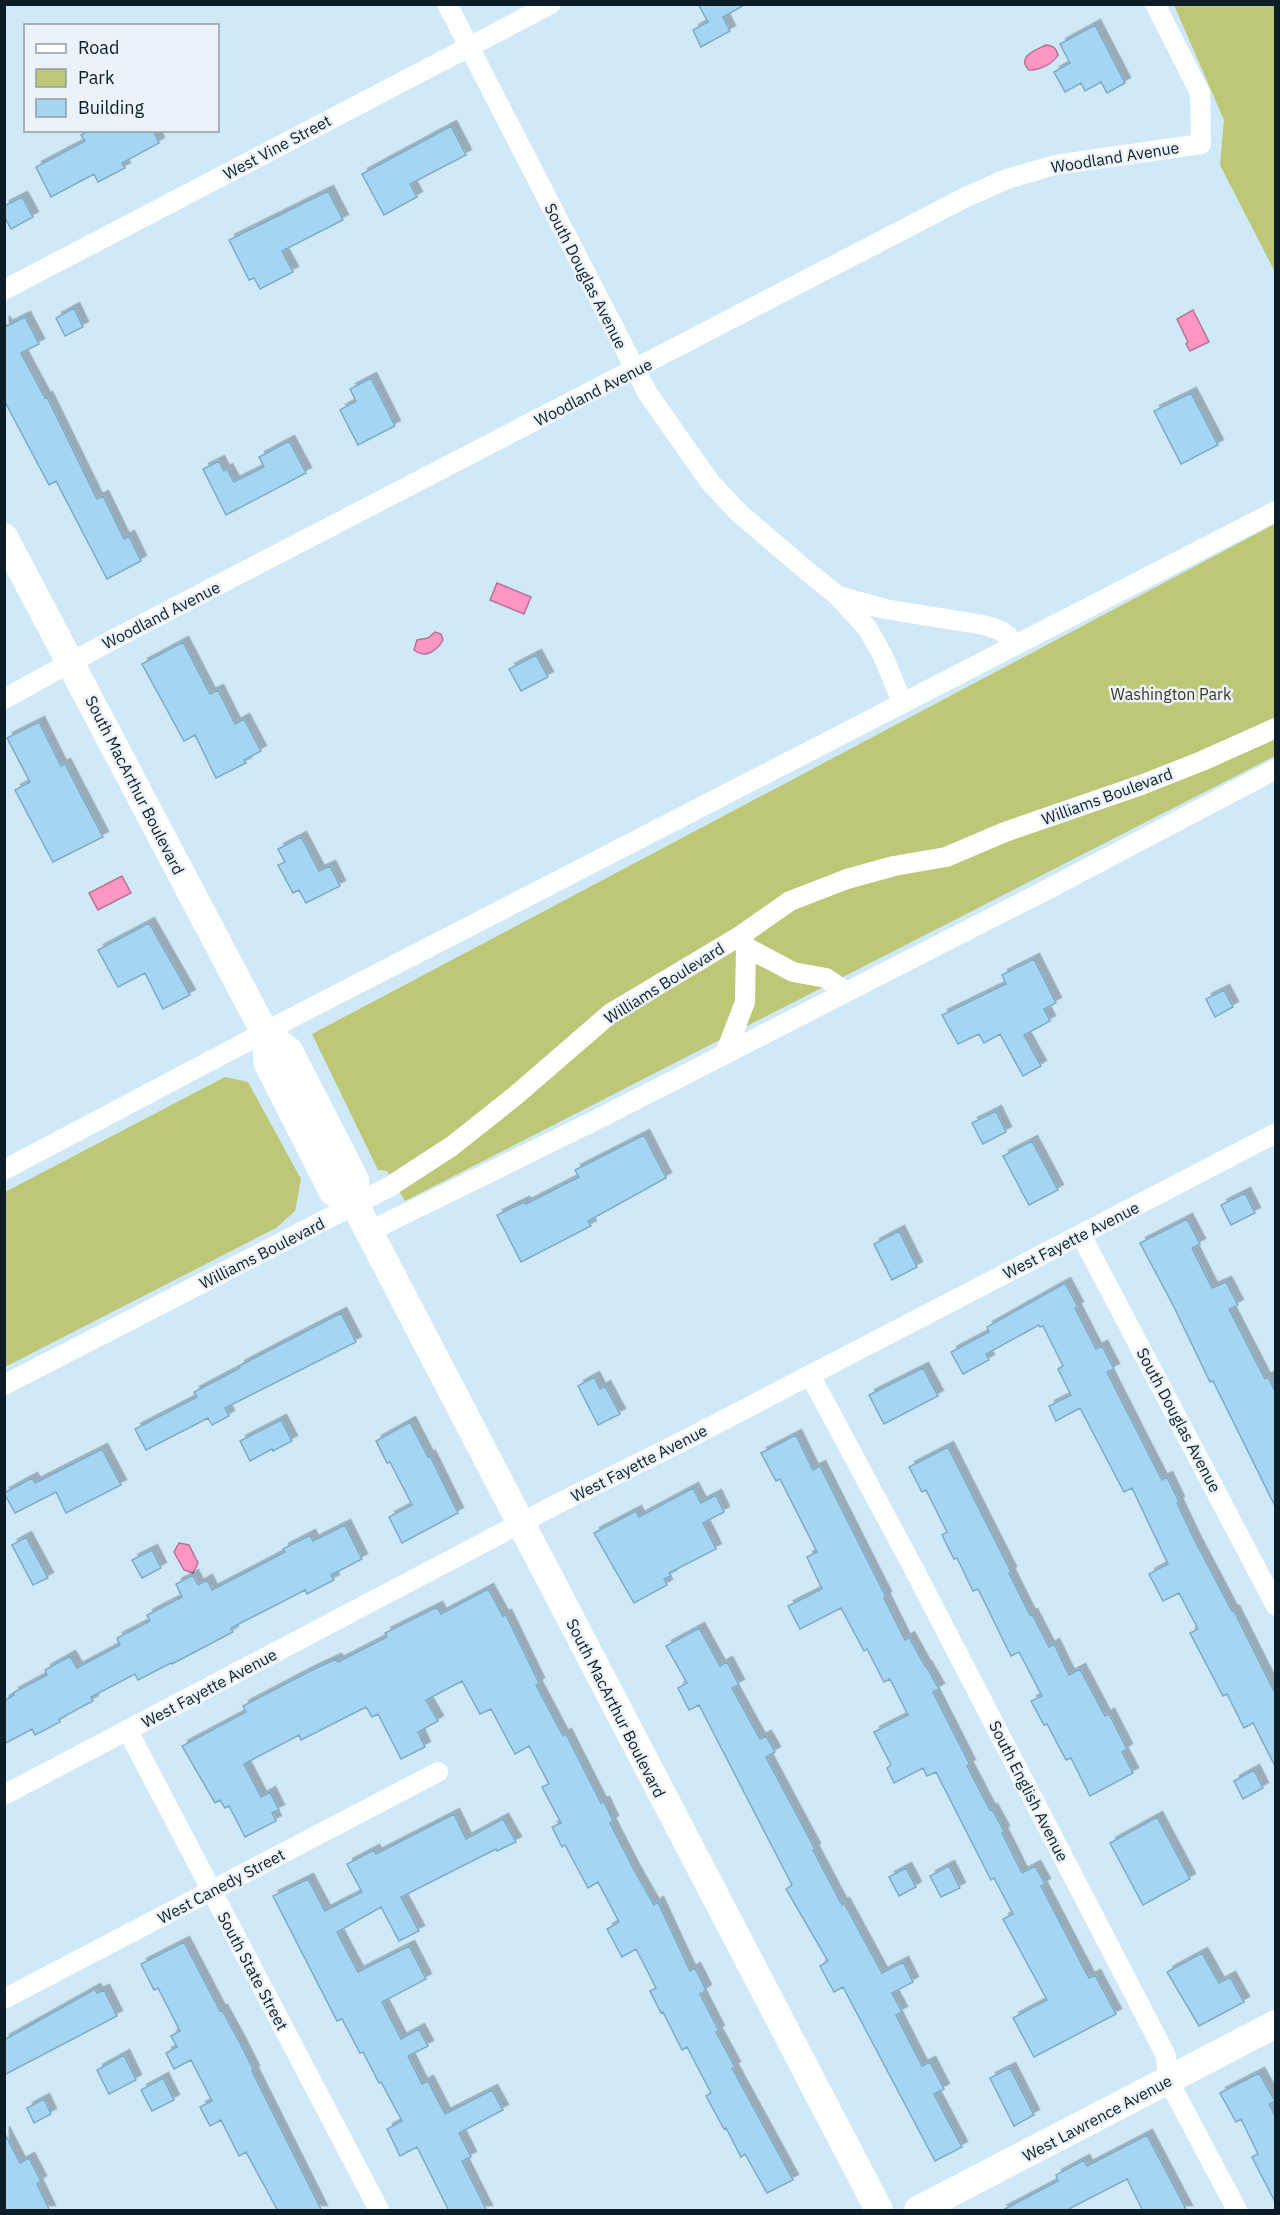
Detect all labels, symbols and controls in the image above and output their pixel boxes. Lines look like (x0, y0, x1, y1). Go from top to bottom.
legend (24, 24, 219, 132)
text: Road (78, 36, 119, 59)
text: Park (78, 66, 115, 89)
text: Building (78, 96, 145, 119)
street label: West Vine Street (220, 110, 334, 184)
street label: Woodland Avenue (1049, 137, 1181, 177)
street label: South Douglas Avenue (541, 200, 632, 352)
street label: Woodland Avenue (531, 354, 656, 430)
street label: Woodland Avenue (99, 577, 224, 653)
park label: Washington Park (1111, 684, 1232, 704)
street label: South MacArthur Boulevard (81, 692, 189, 878)
street label: Williams Boulevard (1039, 763, 1175, 829)
street label: Williams Boulevard (600, 938, 728, 1028)
street label: West Fayette Avenue (999, 1197, 1143, 1283)
street label: Williams Boulevard (196, 1213, 328, 1293)
street label: South Douglas Avenue (1132, 1344, 1226, 1496)
street label: West Fayette Avenue (567, 1420, 711, 1506)
street label: South MacArthur Boulevard (562, 1615, 670, 1801)
street label: West Fayette Avenue (138, 1644, 280, 1732)
street label: South English Avenue (985, 1717, 1073, 1865)
street label: West Canedy Street (154, 1844, 288, 1928)
street label: South State Street (213, 1908, 293, 2034)
street label: West Lawrence Avenue (1019, 2070, 1175, 2166)

